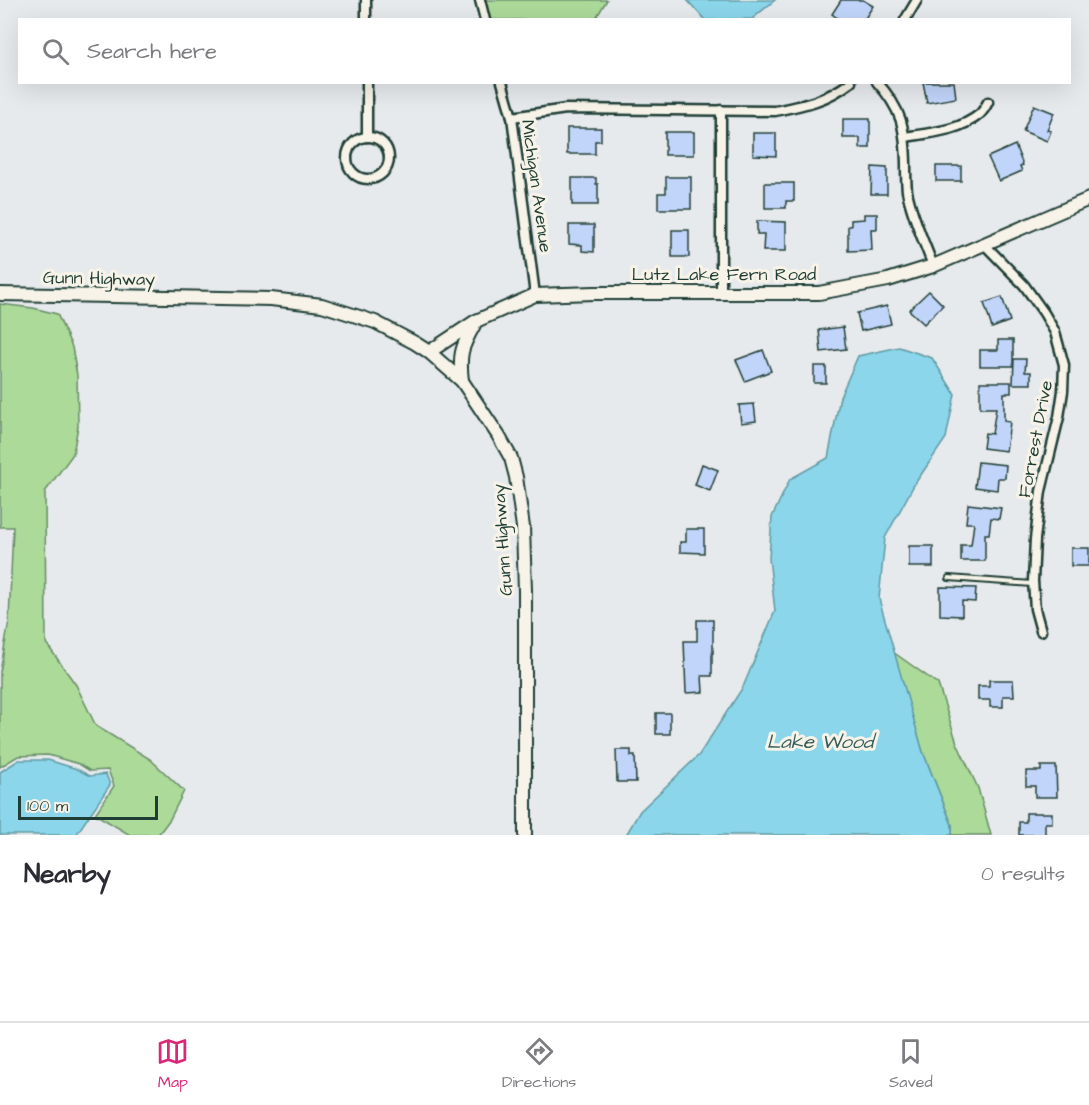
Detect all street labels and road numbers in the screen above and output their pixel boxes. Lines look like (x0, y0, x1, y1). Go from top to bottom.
street label: Michigan Avenue (514, 118, 558, 254)
street label: Lutz Lake Fern Road (632, 262, 816, 287)
street label: Gunn Highway (43, 265, 155, 293)
street label: Forrest Drive (1012, 378, 1059, 500)
street label: Gunn Highway (486, 483, 520, 597)

